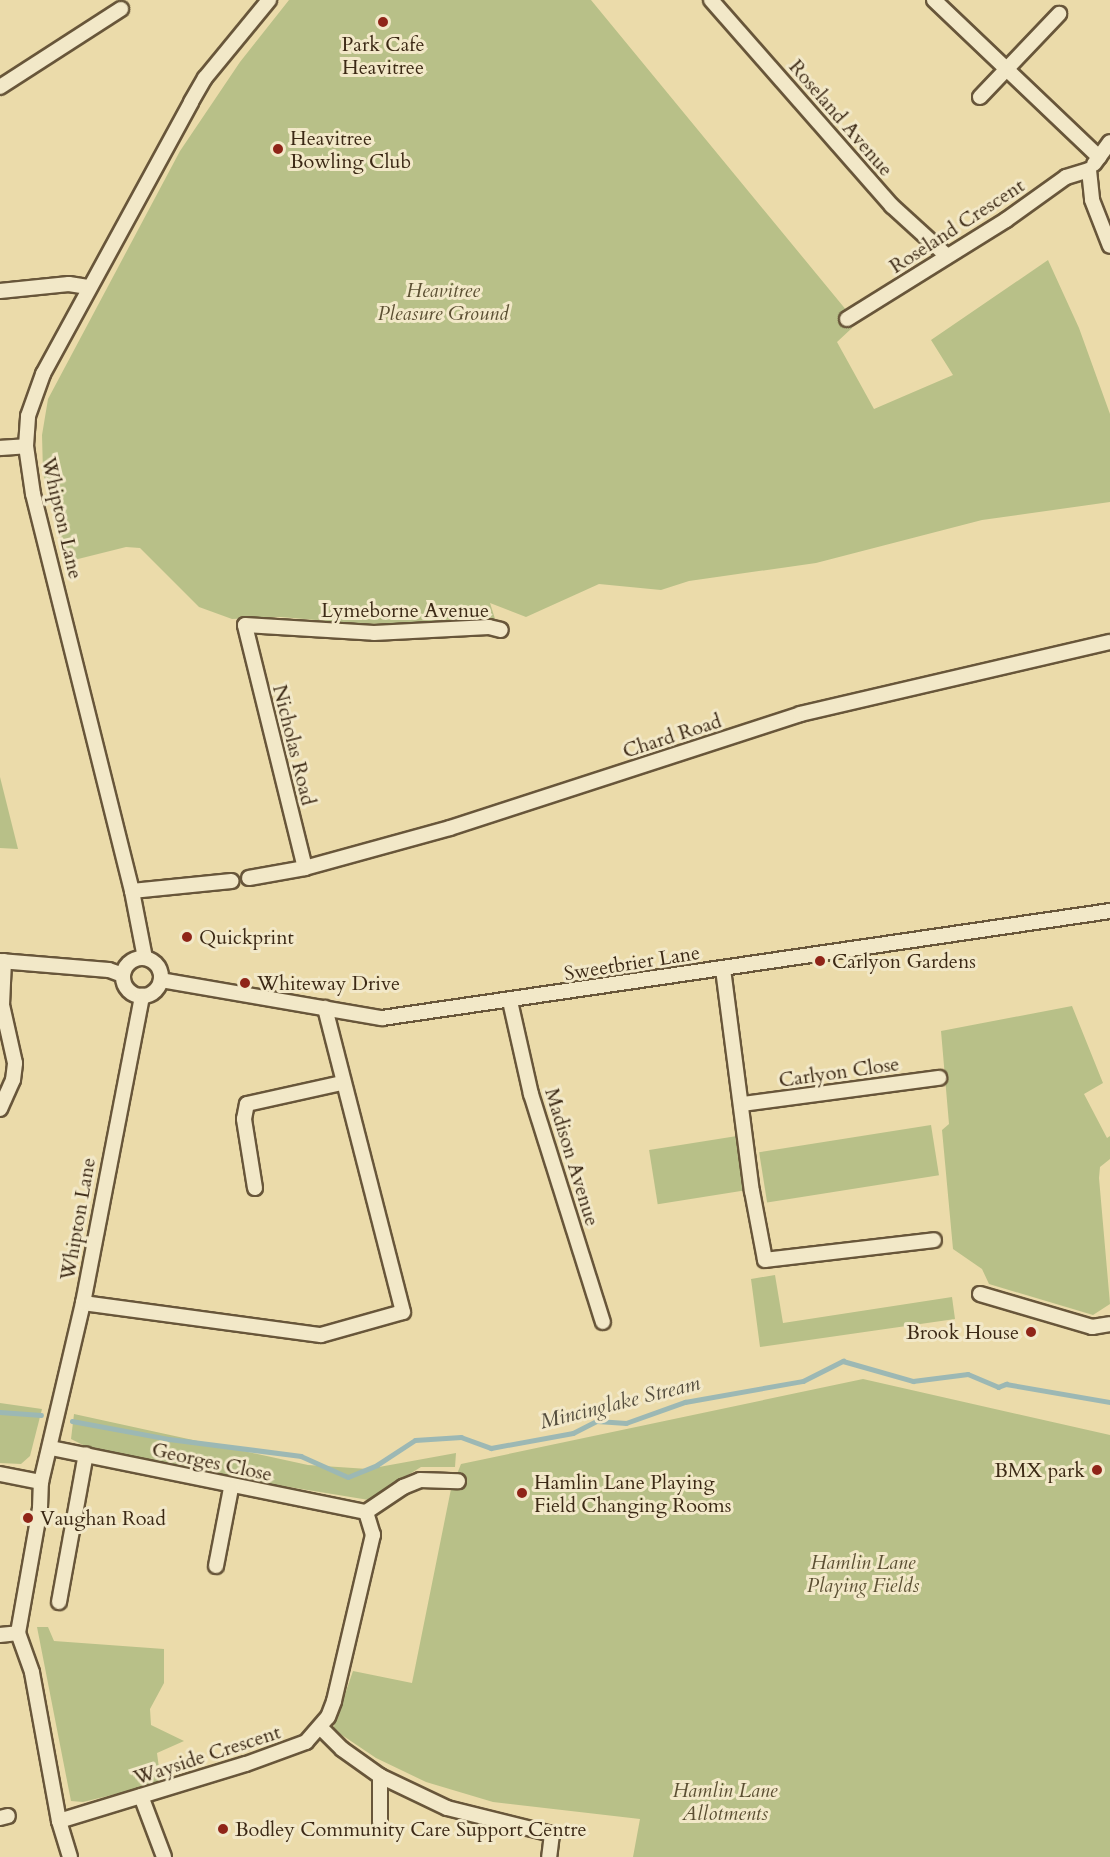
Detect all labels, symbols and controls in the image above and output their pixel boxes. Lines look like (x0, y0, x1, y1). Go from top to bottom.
marker: Park Cafe Heavitree (376, 15, 390, 29)
place label: Park Cafe Heavitree (342, 32, 424, 79)
street label: Roseland Avenue (784, 55, 898, 181)
place label: Heavitree Bowling Club (290, 126, 411, 173)
marker: Heavitree Bowling Club (271, 142, 285, 156)
street label: Roseland Crescent (885, 174, 1029, 278)
park label: Heavitree Pleasure Ground (377, 279, 509, 326)
street label: Whipton Lane (36, 455, 88, 581)
street label: Lymeborne Avenue (321, 598, 489, 622)
street label: Nicholas Road (267, 682, 321, 808)
street label: Chard Road (620, 709, 724, 763)
place label: Quickprint (199, 925, 294, 949)
marker: Quickprint (180, 930, 194, 944)
street label: Sweetbrier Lane (562, 940, 702, 986)
place label: Carlyon Gardens (832, 949, 976, 973)
marker: Carlyon Gardens (813, 954, 827, 968)
place label: Whiteway Drive (257, 971, 400, 995)
marker: Whiteway Drive (238, 976, 252, 990)
street label: Carlyon Close (777, 1052, 901, 1092)
street label: Madison Avenue (540, 1085, 604, 1229)
street label: Whipton Lane (55, 1156, 101, 1282)
place label: Brook House (906, 1320, 1019, 1344)
marker: Brook House (1024, 1325, 1038, 1339)
water label: Mincinglake Stream (537, 1371, 703, 1435)
street label: Georges Close (150, 1438, 274, 1486)
place label: BMX park (994, 1458, 1085, 1482)
marker: BMX park (1090, 1463, 1104, 1477)
place label: Hamlin Lane Playing Field Changing Rooms (534, 1470, 731, 1517)
marker: Hamlin Lane Playing Field Changing Rooms (515, 1486, 529, 1500)
place label: Vaughan Road (40, 1506, 166, 1530)
marker: Vaughan Road (21, 1511, 35, 1525)
park label: Hamlin Lane Playing Fields (807, 1550, 919, 1597)
street label: Wayside Crescent (131, 1720, 283, 1790)
park label: Hamlin Lane Allotments (673, 1779, 777, 1826)
place label: Bodley Community Care Support Centre (235, 1817, 587, 1841)
marker: Bodley Community Care Support Centre (216, 1822, 230, 1836)

